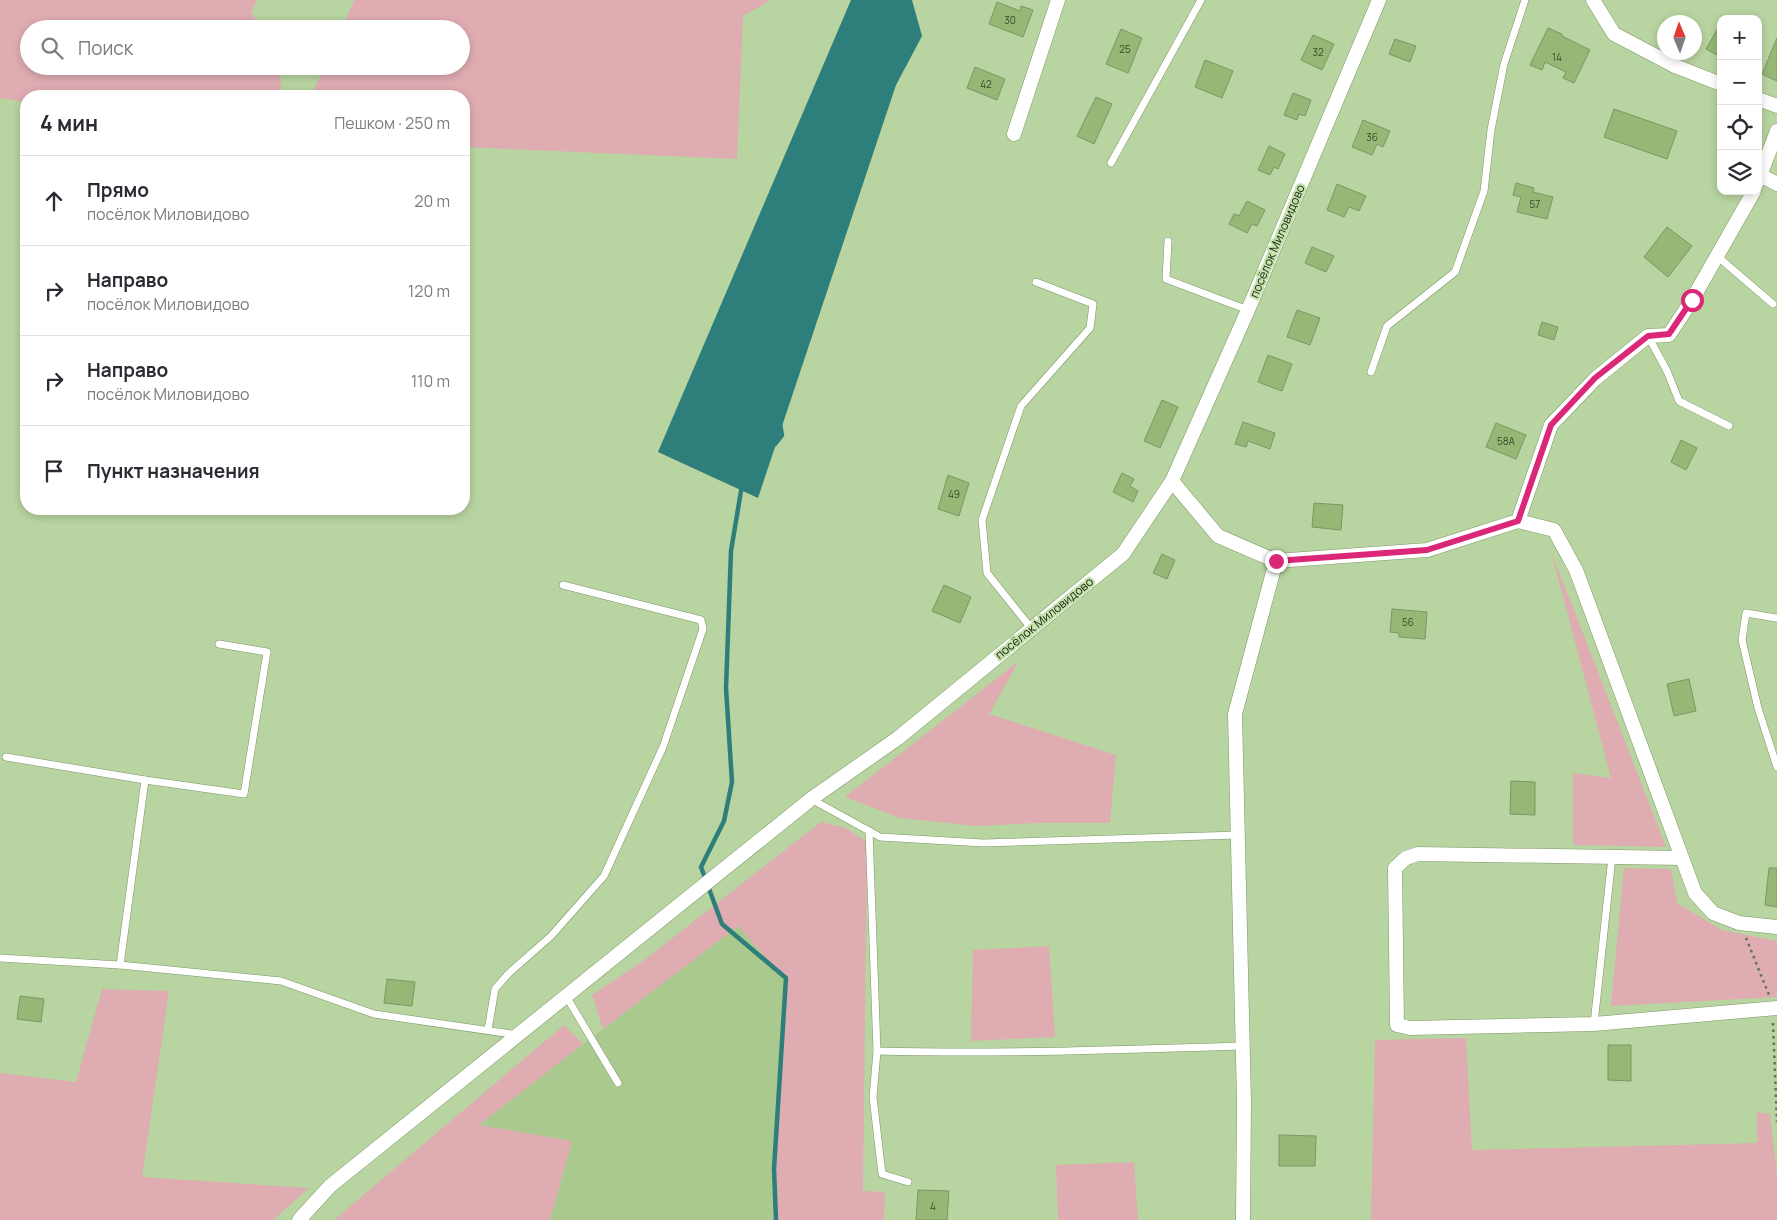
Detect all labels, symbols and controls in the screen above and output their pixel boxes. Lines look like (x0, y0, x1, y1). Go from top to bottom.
house number: 30 (1004, 13, 1016, 27)
north arrow (1657, 15, 1702, 60)
map controls (1717, 15, 1762, 195)
button: + (1717, 15, 1762, 60)
search box (20, 20, 470, 75)
icon: search (38, 34, 66, 62)
text: Поиск (78, 35, 133, 61)
house number: 25 (1119, 42, 1131, 56)
house number: 32 (1312, 45, 1324, 59)
house number: 14 (1552, 50, 1562, 64)
button: − (1717, 60, 1762, 105)
house number: 42 (980, 77, 992, 91)
button: locate (1717, 105, 1762, 150)
text: 4 мин (40, 109, 98, 137)
text: Пешком · 250 m (334, 112, 450, 134)
house number: 36 (1366, 130, 1378, 144)
button: layers (1717, 150, 1762, 195)
text: Прямо (87, 177, 149, 203)
street label: посёлок Миловидово (1245, 182, 1309, 300)
icon: ahead (40, 187, 68, 215)
text: 20 m (414, 190, 450, 212)
house number: 57 (1530, 197, 1540, 211)
text: посёлок Миловидово (87, 203, 250, 225)
text: Направо (87, 267, 168, 293)
icon: right (40, 277, 68, 305)
text: 120 m (408, 280, 450, 302)
route start (1681, 289, 1704, 312)
text: посёлок Миловидово (87, 293, 250, 315)
text: Направо (87, 357, 168, 383)
icon: right (40, 367, 68, 395)
text: 110 m (411, 370, 450, 392)
text: посёлок Миловидово (87, 383, 250, 405)
house number: 58А (1497, 434, 1516, 448)
icon: arrive (40, 457, 68, 485)
text: Пункт назначения (87, 458, 260, 484)
house number: 49 (948, 487, 960, 501)
route end (1265, 550, 1288, 573)
street label: посёлок Миловидово (991, 573, 1097, 663)
house number: 56 (1402, 615, 1414, 629)
house number: 4 (930, 1199, 936, 1213)

